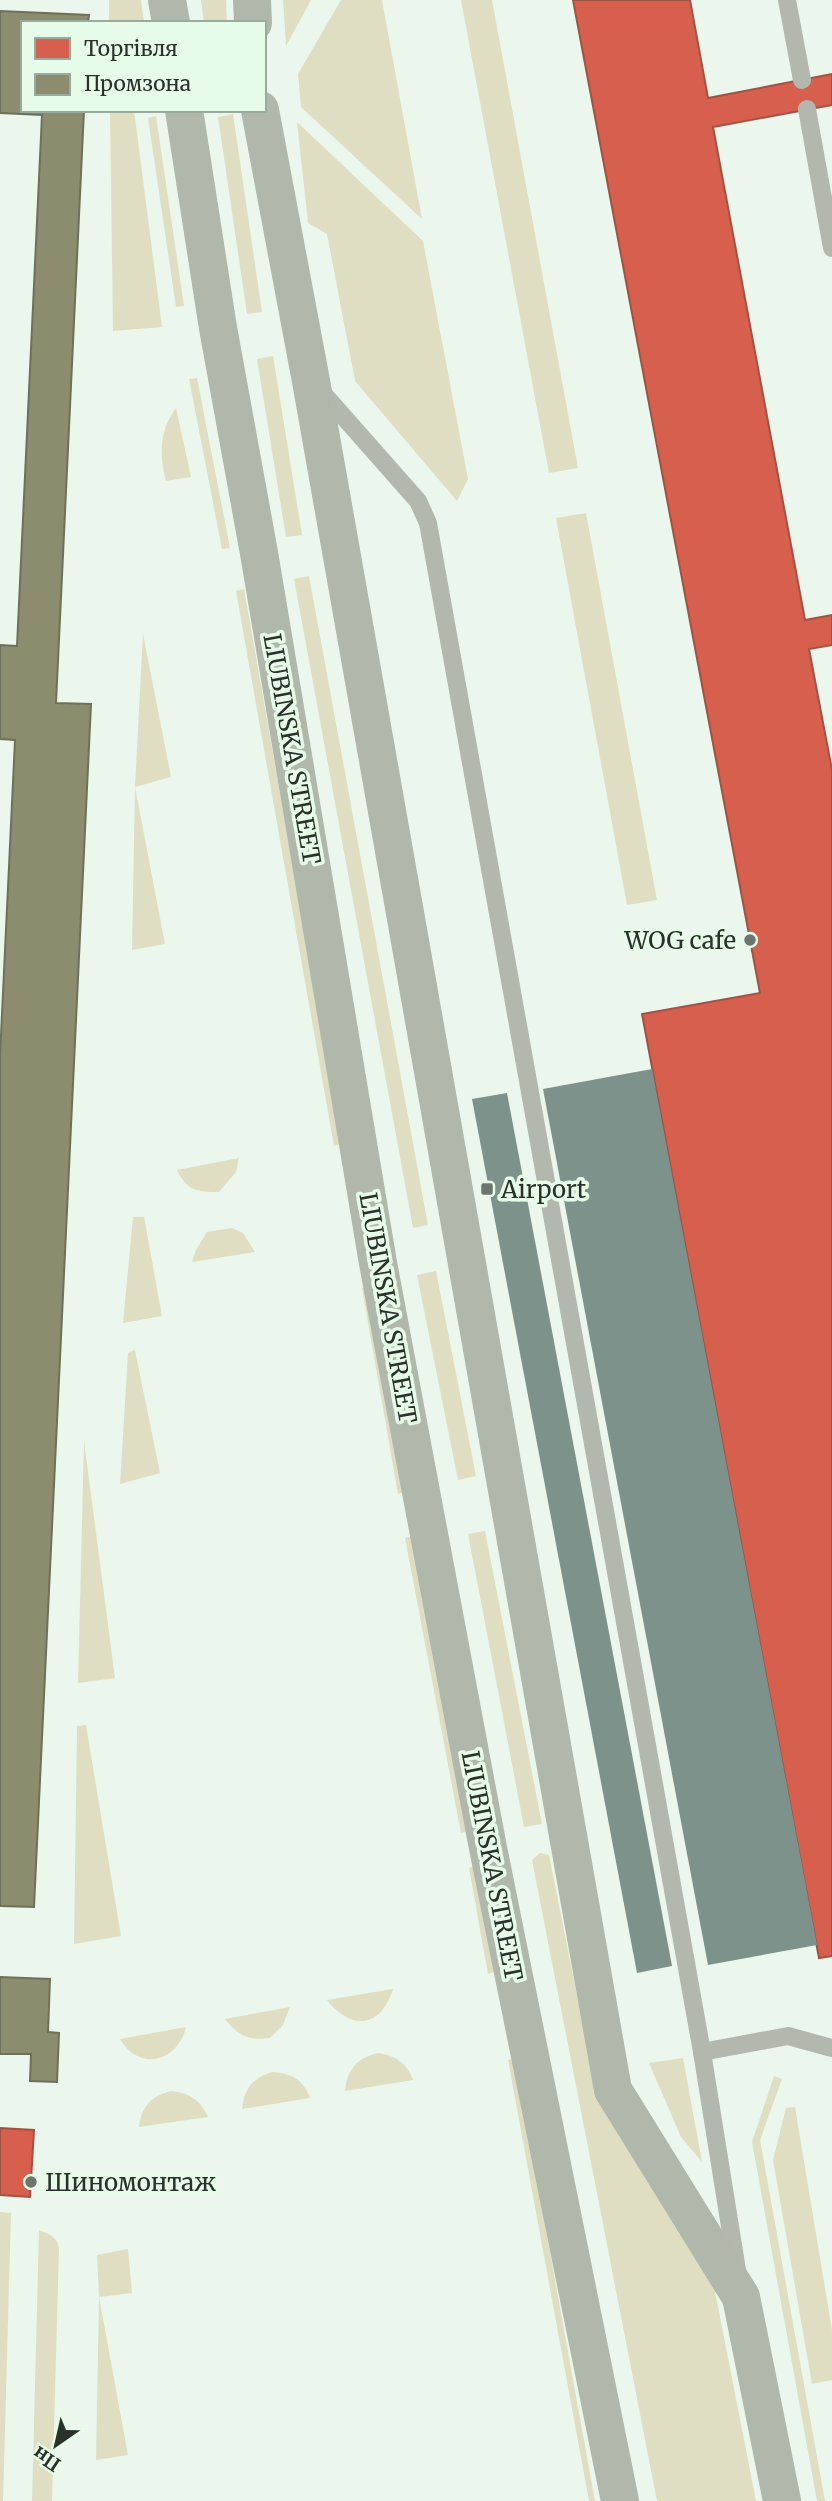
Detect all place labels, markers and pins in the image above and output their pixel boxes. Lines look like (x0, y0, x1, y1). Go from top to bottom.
place label: WOG cafe (623, 925, 736, 956)
marker: WOG cafe (742, 932, 758, 948)
place label: Airport (500, 1174, 587, 1205)
marker: Airport (479, 1181, 495, 1197)
place label: Шиномонтаж (45, 2167, 216, 2198)
marker: Шиномонтаж (23, 2174, 39, 2190)

